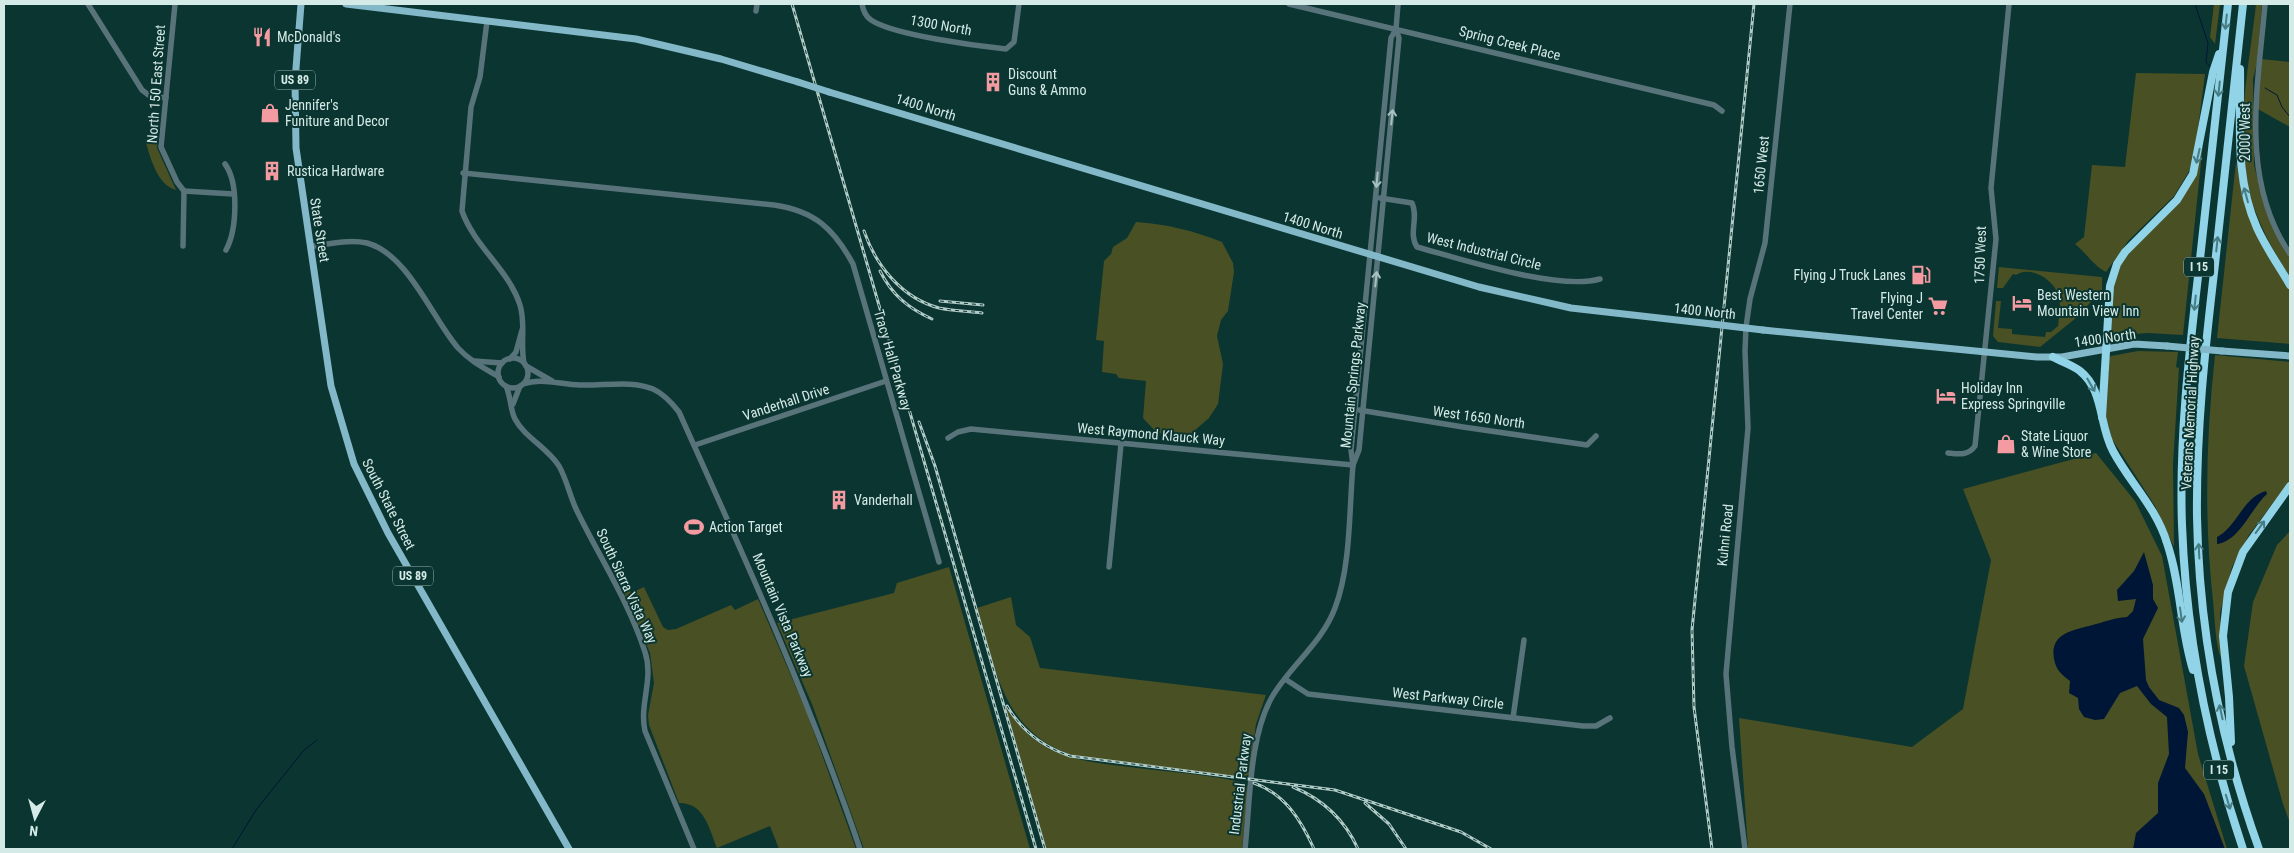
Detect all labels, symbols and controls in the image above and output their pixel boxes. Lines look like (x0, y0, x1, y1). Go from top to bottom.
street label: 1300 North (909, 12, 973, 38)
one-way arrow (2221, 14, 2231, 30)
street label: Spring Creek Place (1458, 23, 1563, 63)
street label: North 150 East Street (144, 24, 168, 144)
restaurant icon: McDonald's (251, 26, 273, 48)
place label: McDonald's (277, 29, 341, 45)
place label: Discount Guns & Ammo (1008, 66, 1086, 98)
road number: US 89 (275, 70, 315, 90)
building icon: Discount Guns & Ammo (982, 71, 1004, 93)
one-way arrow (2214, 81, 2224, 97)
street label: 1400 North (894, 90, 958, 124)
place label: Jennifer's Funiture and Decor (285, 97, 389, 129)
shop icon: Jennifer's Funiture and Decor (259, 102, 281, 124)
street label: 2000 West (2237, 103, 2253, 161)
one-way arrow (1387, 109, 1396, 125)
street label: 1650 West (1750, 135, 1772, 195)
one-way arrow (2192, 148, 2202, 164)
building icon: Rustica Hardware (261, 160, 283, 182)
place label: Rustica Hardware (287, 163, 385, 179)
one-way arrow (1372, 172, 1382, 188)
one-way arrow (2241, 187, 2250, 203)
street label: State Street (307, 197, 333, 263)
street label: 1400 North (1281, 208, 1345, 242)
street label: 1750 West (1971, 226, 1989, 284)
street label: West Industrial Circle (1425, 229, 1543, 273)
one-way arrow (2212, 237, 2222, 253)
road number: I 15 (2184, 258, 2214, 276)
fuel station icon: Flying J Truck Lanes (1910, 264, 1932, 286)
place label: Flying J Truck Lanes (1794, 267, 1906, 283)
one-way arrow (1371, 271, 1381, 287)
place label: Best Western Mountain View Inn (2037, 287, 2139, 319)
place label: Flying J Travel Center (1850, 290, 1923, 322)
hotel icon: Best Western Mountain View Inn (2011, 292, 2033, 314)
one-way arrow (2190, 294, 2200, 310)
supermarket icon: Flying J Travel Center (1927, 295, 1949, 317)
street label: 1400 North (1673, 300, 1737, 322)
street label: Mountain Springs Parkway (1337, 301, 1369, 449)
street label: Tracy Hall Parkway (871, 308, 915, 413)
street label: 1400 North (2073, 326, 2137, 350)
street label: Veterans Memorial Highway (2178, 335, 2202, 490)
one-way arrow (2086, 378, 2096, 393)
street label: Vanderhall Drive (741, 380, 832, 423)
place label: Holiday Inn Express Springville (1961, 380, 2066, 412)
hotel icon: Holiday Inn Express Springville (1935, 385, 1957, 407)
street label: West 1650 North (1432, 403, 1526, 431)
street label: West Raymond Klauck Way (1076, 420, 1226, 448)
place label: State Liquor & Wine Store (2021, 428, 2092, 460)
shop icon: State Liquor & Wine Store (1995, 433, 2017, 455)
street label: South State Street (359, 456, 419, 552)
building icon: Vanderhall (828, 489, 850, 511)
place label: Vanderhall (854, 492, 913, 508)
street label: Kuhni Road (1714, 503, 1736, 567)
sports icon: Action Target (683, 516, 705, 538)
place label: Action Target (709, 519, 783, 535)
one-way arrow (2255, 520, 2265, 534)
street label: South Sierra Vista Way (593, 526, 661, 646)
one-way arrow (2194, 543, 2203, 559)
street label: Mountain Vista Parkway (750, 551, 816, 680)
road number: US 89 (393, 566, 433, 586)
one-way arrow (2176, 606, 2186, 622)
street label: West Parkway Circle (1391, 684, 1505, 712)
one-way arrow (2215, 704, 2225, 720)
street label: Industrial Parkway (1226, 732, 1254, 835)
road number: I 15 (2204, 760, 2234, 780)
north arrow (10, 793, 60, 843)
one-way arrow (2223, 794, 2233, 810)
text: N (29, 823, 39, 839)

